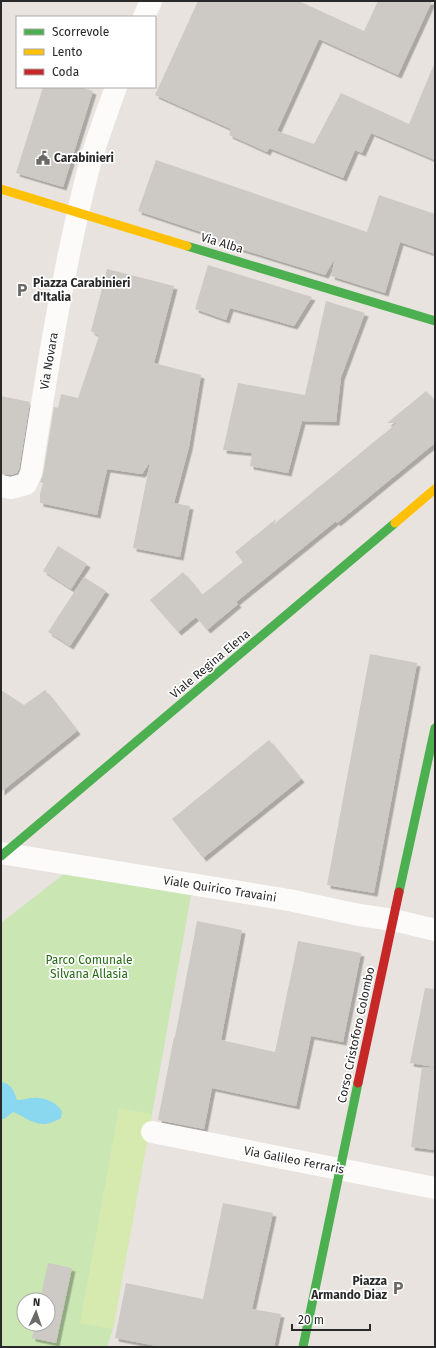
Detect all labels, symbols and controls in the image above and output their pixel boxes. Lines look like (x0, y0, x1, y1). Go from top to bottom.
legend (16, 16, 156, 88)
text: Scorrevole (52, 25, 109, 39)
text: Lento (52, 45, 82, 59)
text: Coda (52, 65, 79, 79)
public building icon: Carabinieri (35, 150, 51, 166)
place label: Carabinieri (54, 151, 114, 165)
street label: Via Alba (199, 230, 245, 256)
place label: Piazza Carabinieri d'Italia (33, 276, 130, 304)
parking icon: Piazza Carabinieri d'Italia (14, 282, 30, 298)
street label: Via Novara (37, 331, 61, 391)
street label: Viale Regina Elena (167, 627, 253, 701)
street label: Viale Quirico Travaini (162, 873, 278, 905)
park label: Parco Comunale Silvana Allasia (46, 953, 133, 981)
street label: Corso Cristoforo Colombo (335, 966, 377, 1104)
street label: Via Galileo Ferraris (243, 1143, 346, 1177)
place label: Piazza Armando Diaz (310, 1274, 387, 1302)
parking icon: Piazza Armando Diaz (390, 1280, 406, 1296)
north arrow (16, 1292, 56, 1332)
text: N (33, 1296, 40, 1309)
scale bar (292, 1306, 370, 1332)
text: 20 m (298, 1313, 324, 1327)

